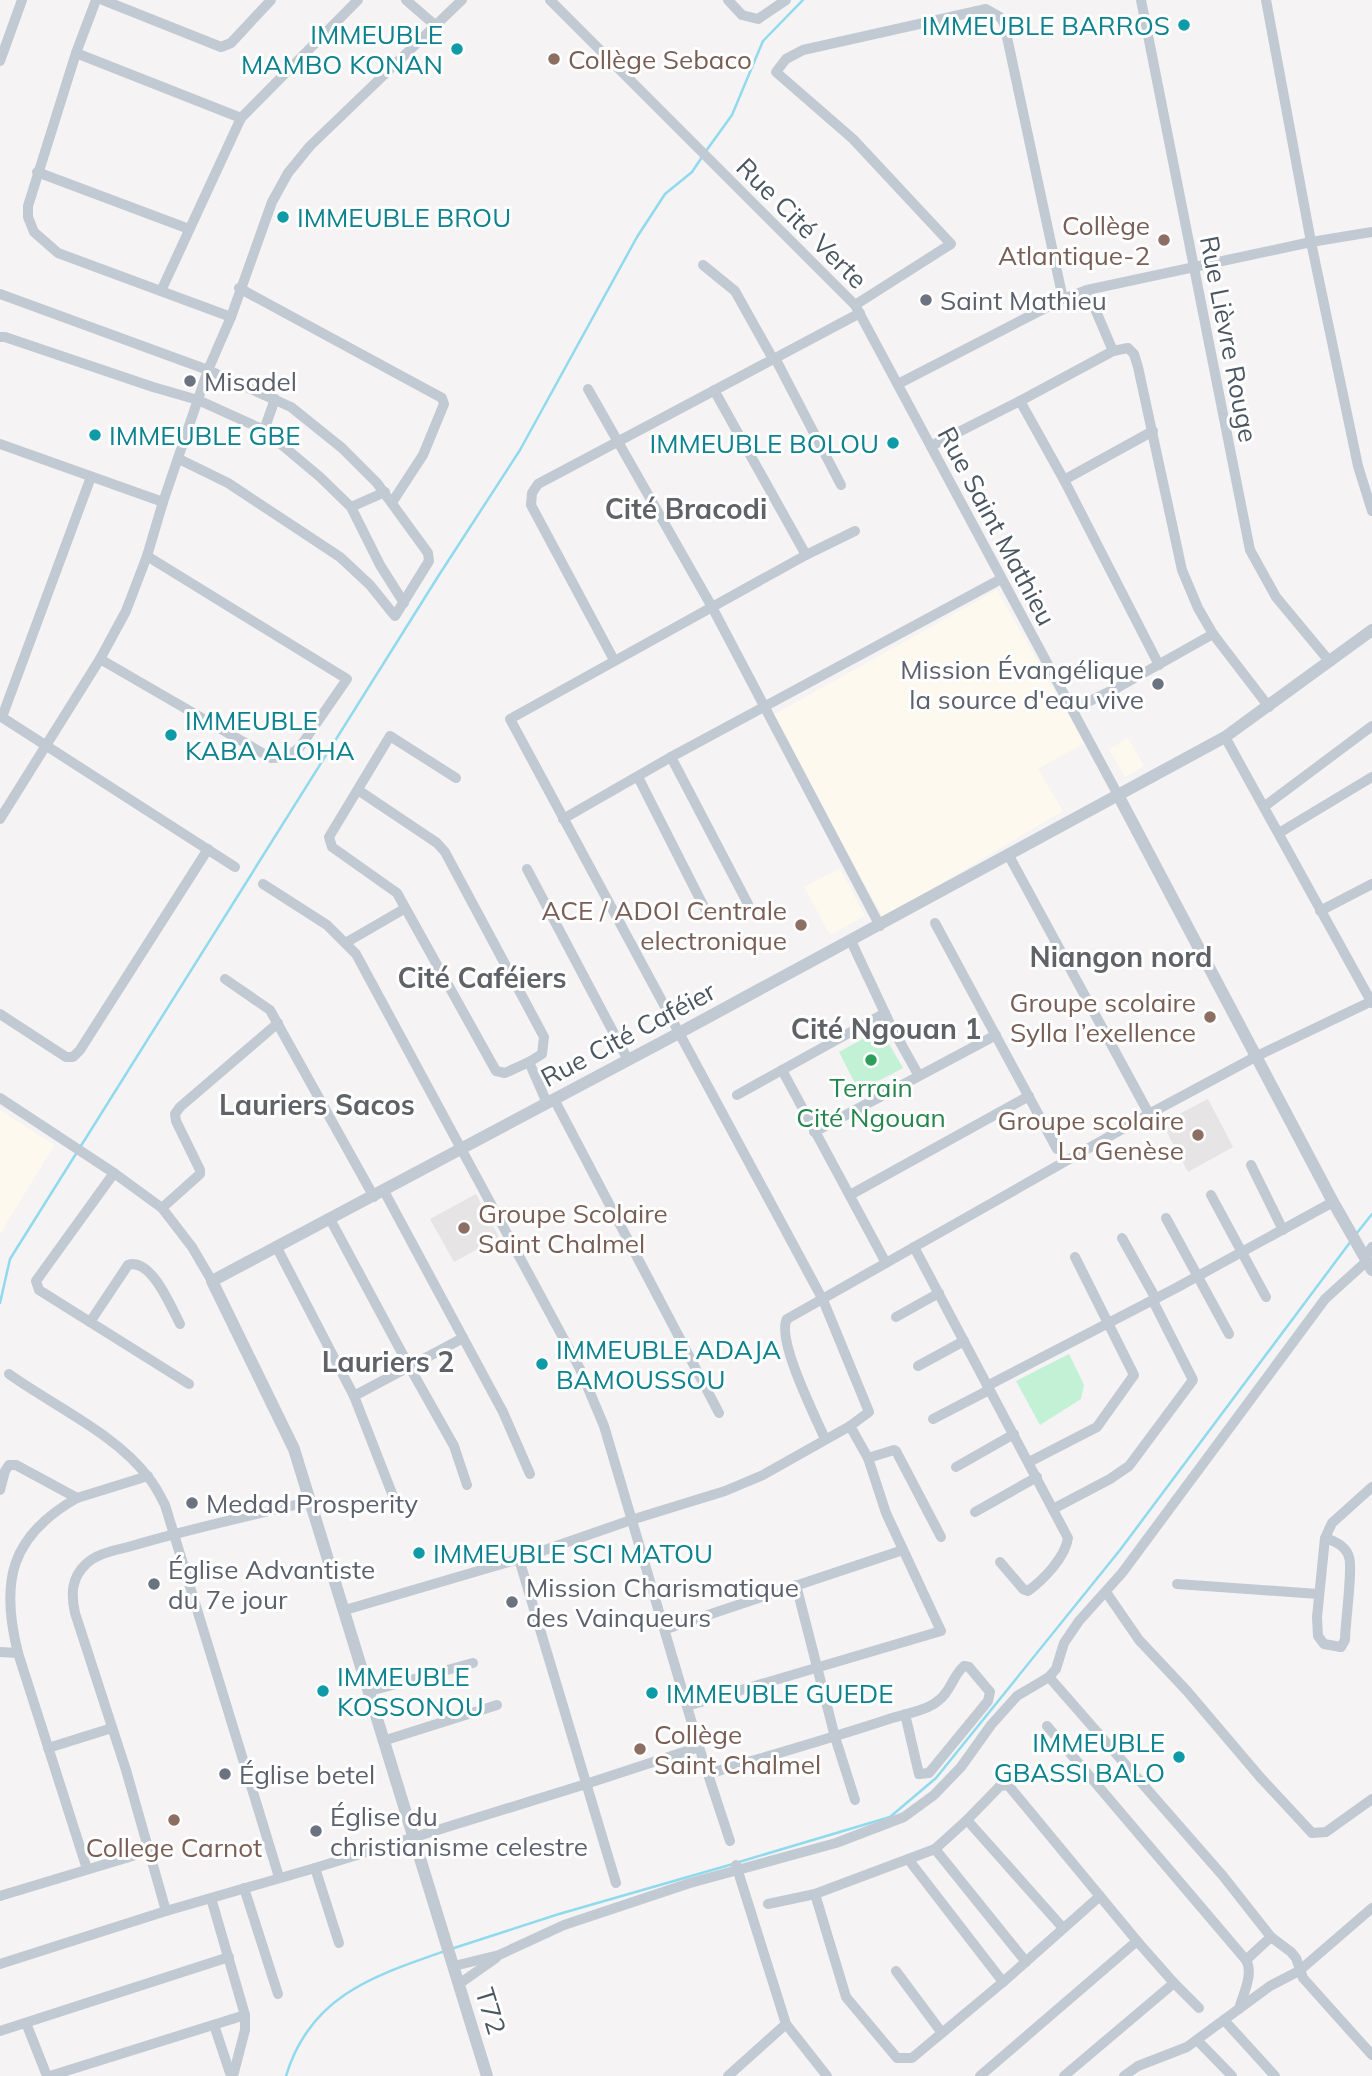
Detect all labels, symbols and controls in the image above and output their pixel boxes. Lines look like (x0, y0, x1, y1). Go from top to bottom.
place label: IMMEUBLE BARROS (922, 9, 1170, 42)
marker: IMMEUBLE BARROS (1176, 17, 1192, 33)
place label: IMMEUBLE MAMBO KONAN (241, 18, 443, 81)
marker: IMMEUBLE MAMBO KONAN (449, 41, 465, 57)
place label: Collège Sebaco (568, 43, 752, 76)
marker: Collège Sebaco (546, 51, 562, 67)
street label: Rue Cité Verte (730, 151, 874, 295)
place label: IMMEUBLE BROU (297, 201, 511, 234)
marker: IMMEUBLE BROU (275, 209, 291, 225)
place label: Collège Atlantique-2 (998, 209, 1150, 272)
marker: Collège Atlantique-2 (1156, 232, 1172, 248)
street label: Rue Lièvre Rouge (1193, 233, 1265, 445)
place label: Saint Mathieu (940, 284, 1107, 317)
marker: Saint Mathieu (918, 292, 934, 308)
place label: Misadel (204, 365, 297, 398)
marker: Misadel (182, 373, 198, 389)
place label: IMMEUBLE GBE (109, 419, 301, 452)
street label: Rue Saint Mathieu (931, 421, 1063, 631)
marker: IMMEUBLE GBE (87, 427, 103, 443)
place label: IMMEUBLE BOLOU (649, 427, 879, 460)
marker: IMMEUBLE BOLOU (885, 435, 901, 451)
district label: Cité Bracodi (605, 491, 767, 526)
place label: Mission Évangélique la source d'eau vive (900, 653, 1144, 716)
marker: Mission Évangélique la source d'eau vive (1150, 676, 1166, 692)
place label: IMMEUBLE KABA ALOHA (185, 704, 355, 767)
marker: IMMEUBLE KABA ALOHA (163, 727, 179, 743)
place label: ACE / ADOI Centrale electronique (541, 894, 787, 957)
marker: ACE / ADOI Centrale electronique (793, 917, 809, 933)
district label: Niangon nord (1030, 939, 1212, 974)
district label: Cité Caféiers (398, 960, 566, 995)
street label: Rue Cité Caféier (535, 974, 721, 1094)
place label: Groupe scolaire Sylla l’exellence (1010, 986, 1196, 1049)
marker: Groupe scolaire Sylla l’exellence (1202, 1009, 1218, 1025)
district label: Cité Ngouan 1 (791, 1011, 981, 1046)
marker: Terrain Cité Ngouan (863, 1052, 879, 1068)
place label: Terrain Cité Ngouan (796, 1071, 946, 1134)
district label: Lauriers Sacos (219, 1087, 415, 1122)
place label: Groupe scolaire La Genèse (998, 1104, 1184, 1167)
marker: Groupe scolaire La Genèse (1190, 1127, 1206, 1143)
place label: Groupe Scolaire Saint Chalmel (478, 1197, 668, 1260)
marker: Groupe Scolaire Saint Chalmel (456, 1220, 472, 1236)
place label: IMMEUBLE ADAJA BAMOUSSOU (556, 1333, 781, 1396)
district label: Lauriers 2 (322, 1344, 454, 1379)
marker: IMMEUBLE ADAJA BAMOUSSOU (534, 1356, 550, 1372)
place label: Medad Prosperity (206, 1487, 418, 1520)
marker: Medad Prosperity (184, 1495, 200, 1511)
place label: IMMEUBLE SCI MATOU (433, 1537, 713, 1570)
marker: IMMEUBLE SCI MATOU (411, 1545, 427, 1561)
place label: Église Advantiste du 7e jour (168, 1553, 375, 1616)
place label: Mission Charismatique des Vainqueurs (526, 1571, 799, 1634)
marker: Église Advantiste du 7e jour (146, 1576, 162, 1592)
marker: Mission Charismatique des Vainqueurs (504, 1594, 520, 1610)
place label: IMMEUBLE KOSSONOU (337, 1660, 484, 1723)
place label: IMMEUBLE GUEDE (666, 1677, 894, 1710)
marker: IMMEUBLE KOSSONOU (315, 1683, 331, 1699)
marker: IMMEUBLE GUEDE (644, 1685, 660, 1701)
place label: Collège Saint Chalmel (654, 1718, 821, 1781)
place label: IMMEUBLE GBASSI BALO (994, 1726, 1165, 1789)
marker: Collège Saint Chalmel (632, 1741, 648, 1757)
marker: IMMEUBLE GBASSI BALO (1171, 1749, 1187, 1765)
place label: Église betel (239, 1758, 375, 1791)
marker: Église betel (217, 1766, 233, 1782)
place label: Église du christianisme celestre (330, 1800, 588, 1863)
marker: College Carnot (166, 1812, 182, 1828)
marker: Église du christianisme celestre (308, 1823, 324, 1839)
place label: College Carnot (86, 1831, 262, 1864)
street label: T72 (468, 1984, 514, 2038)

